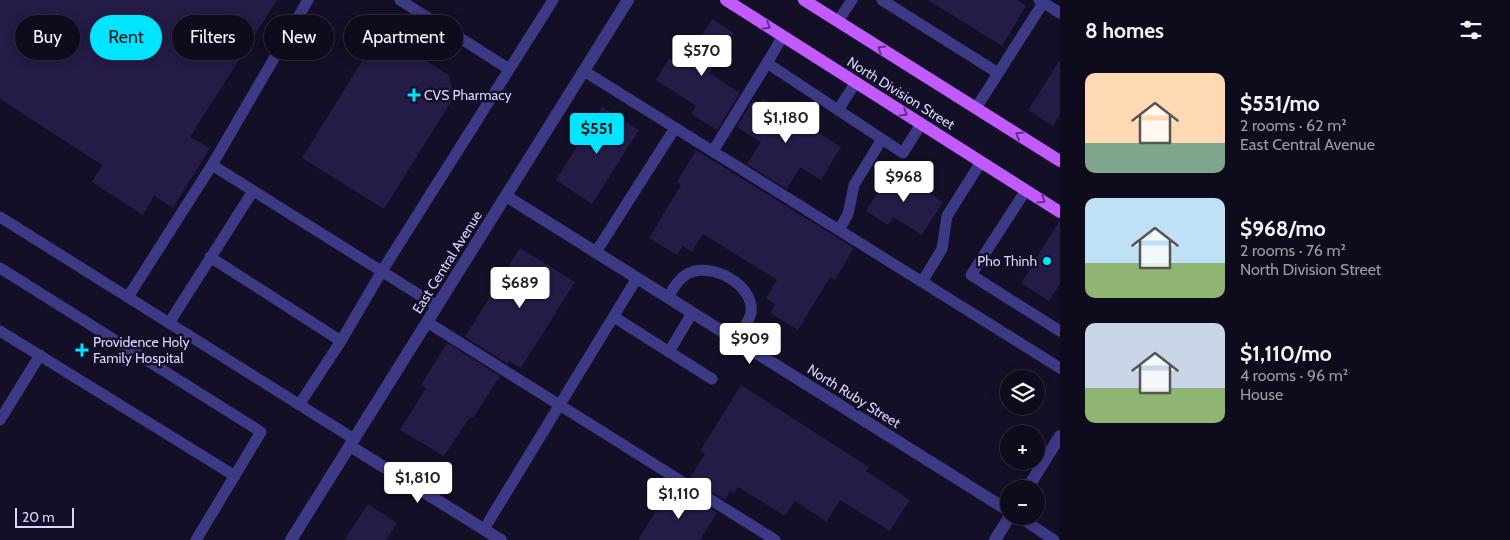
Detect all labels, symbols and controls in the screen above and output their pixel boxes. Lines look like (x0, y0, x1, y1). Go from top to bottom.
chip: Buy (15, 15, 80, 60)
chip: Rent (90, 15, 162, 60)
chip: Filters (172, 15, 254, 60)
chip: New (264, 15, 334, 60)
chip: Apartment (344, 15, 463, 60)
icon: filters (1457, 16, 1485, 44)
text: 8 homes (1085, 18, 1164, 43)
one-way arrow (761, 20, 771, 29)
pin: $570 (672, 34, 732, 77)
text: $570 (683, 41, 721, 60)
one-way arrow (878, 45, 887, 55)
street label: North Division Street (844, 53, 958, 134)
place label: CVS Pharmacy (424, 86, 512, 104)
marker: CVS Pharmacy (408, 89, 420, 101)
text: $551/mo (1240, 91, 1320, 116)
icon: home (1125, 93, 1185, 153)
pin: $1,180 (745, 102, 827, 144)
one-way arrow (899, 107, 908, 116)
text: $1,180 (763, 108, 809, 127)
pin: $551 (567, 112, 627, 155)
text: 2 rooms · 62 m² (1240, 116, 1347, 135)
text: $551 (581, 119, 613, 138)
one-way arrow (1015, 132, 1024, 142)
text: East Central Avenue (1240, 135, 1375, 154)
pin: $968 (874, 160, 934, 203)
text: $968 (886, 167, 922, 186)
one-way arrow (1036, 194, 1045, 203)
street label: East Central Avenue (408, 207, 486, 317)
text: $968/mo (1240, 216, 1326, 241)
icon: home (1125, 218, 1185, 278)
text: 2 rooms · 76 m² (1240, 241, 1346, 260)
place label: Pho Thinh (977, 252, 1037, 270)
marker: Pho Thinh (1041, 255, 1053, 267)
text: North Division Street (1240, 260, 1381, 279)
pin: $689 (490, 266, 550, 309)
text: $689 (502, 273, 538, 292)
pin: $909 (720, 322, 780, 365)
text: $909 (731, 329, 769, 348)
place label: Providence Holy Family Hospital (93, 333, 190, 367)
text: $1,110/mo (1240, 341, 1332, 366)
marker: Providence Holy Family Hospital (75, 343, 89, 357)
icon: home (1125, 343, 1185, 403)
street label: North Ruby Street (804, 360, 904, 432)
text: 4 rooms · 96 m² (1240, 366, 1348, 385)
map controls (1000, 370, 1045, 525)
button: layers (1000, 370, 1045, 415)
text: House (1240, 385, 1283, 404)
button: + (1000, 425, 1045, 470)
pin: $1,810 (377, 462, 459, 504)
text: $1,810 (395, 468, 441, 487)
pin: $1,110 (638, 478, 720, 520)
button: − (1000, 480, 1045, 525)
text: $1,110 (658, 484, 700, 503)
scale bar (15, 505, 74, 528)
text: 20 m (22, 508, 55, 526)

